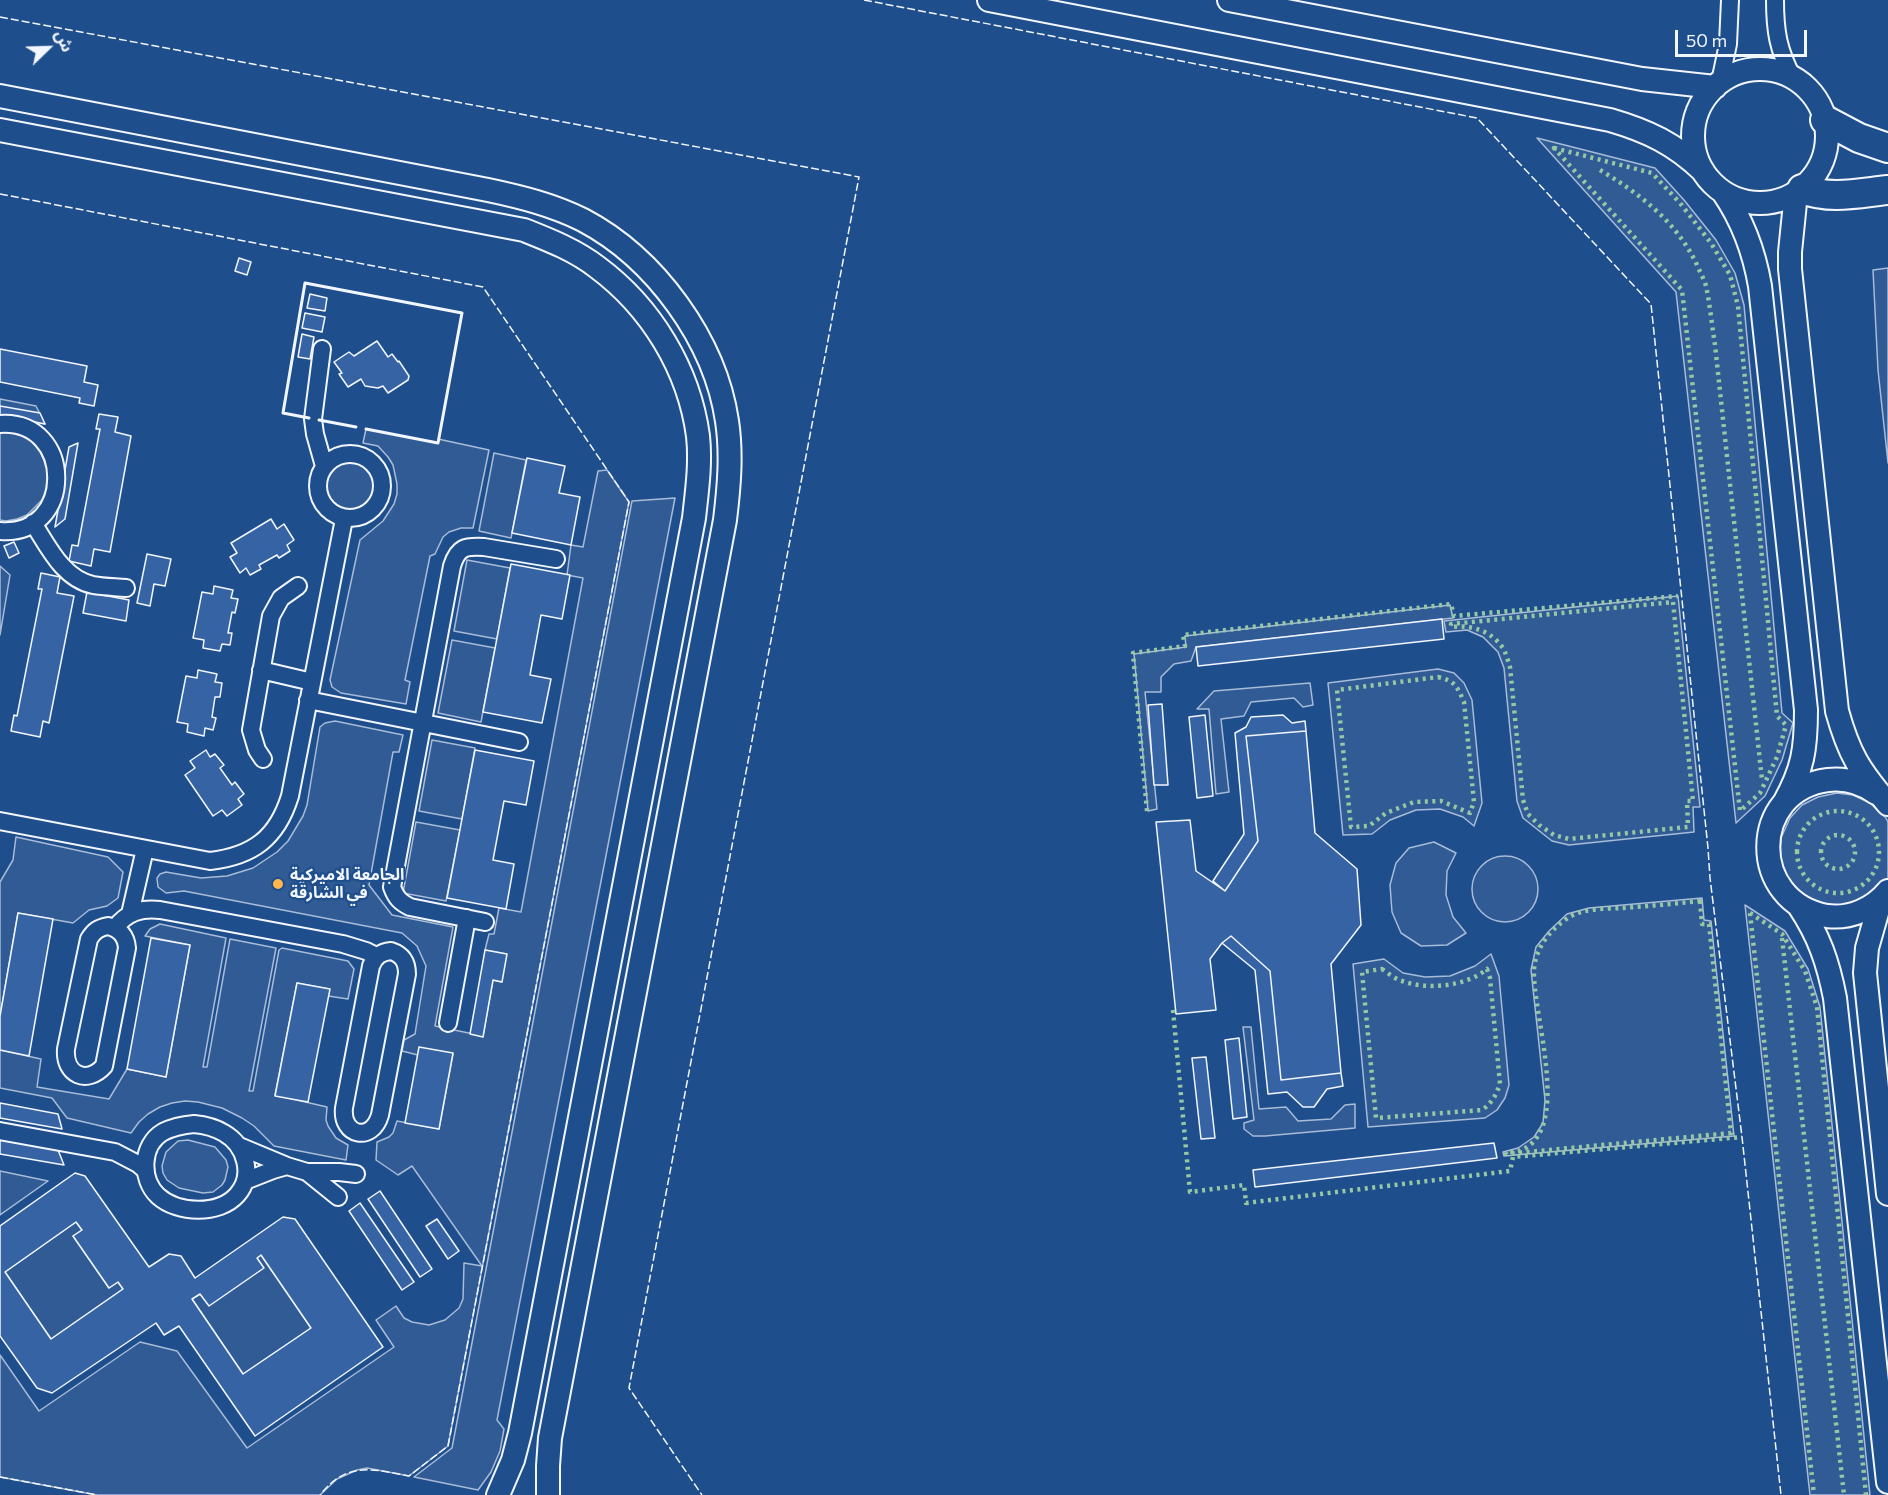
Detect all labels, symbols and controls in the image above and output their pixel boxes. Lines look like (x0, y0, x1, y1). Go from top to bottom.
north arrow (18, 18, 78, 78)
scale bar (1678, 18, 1810, 56)
text: ش (52, 27, 78, 55)
text: 50 m (1686, 29, 1727, 51)
place label: الجامعة الاميركية في الشارقة (290, 865, 404, 903)
marker: الجامعة الاميركية في الشارقة (271, 877, 285, 891)

